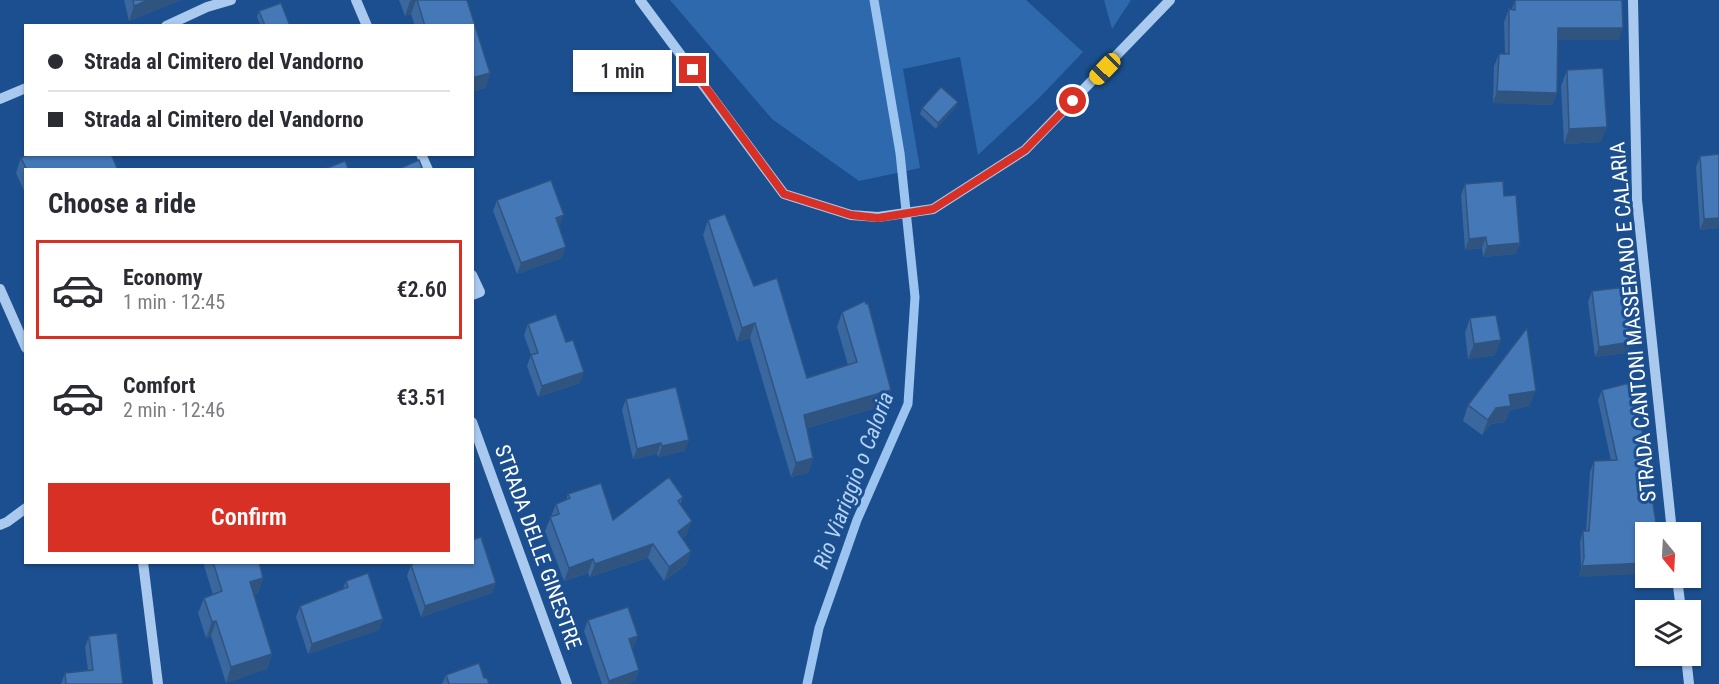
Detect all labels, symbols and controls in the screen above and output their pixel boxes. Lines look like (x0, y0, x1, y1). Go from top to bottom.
text: Strada al Cimitero del Vandorno (84, 49, 364, 74)
callout: 1 min (573, 49, 672, 91)
car (1086, 50, 1124, 88)
route end (679, 56, 706, 83)
text: 1 min (600, 59, 645, 83)
route start (1059, 87, 1086, 114)
text: Strada al Cimitero del Vandorno (84, 107, 364, 132)
street label: STRADA CANTONI MASSERANO E CALARIA (1605, 141, 1661, 503)
text: Choose a ride (48, 188, 196, 220)
icon: car (51, 263, 105, 317)
text: Economy (123, 265, 203, 290)
text: €2.60 (396, 277, 447, 302)
text: 1 min · 12:45 (123, 290, 225, 314)
icon: car (51, 371, 105, 425)
text: Comfort (123, 373, 196, 398)
text: €3.51 (396, 385, 447, 410)
water label: Rio Viariggio o Caloria (808, 388, 899, 572)
text: 2 min · 12:46 (123, 398, 225, 422)
street label: STRADA DELLE GINESTRE (490, 441, 586, 653)
button: Confirm (48, 483, 450, 552)
north arrow (1635, 522, 1701, 588)
map controls (1635, 522, 1701, 666)
button: layers (1635, 600, 1701, 666)

